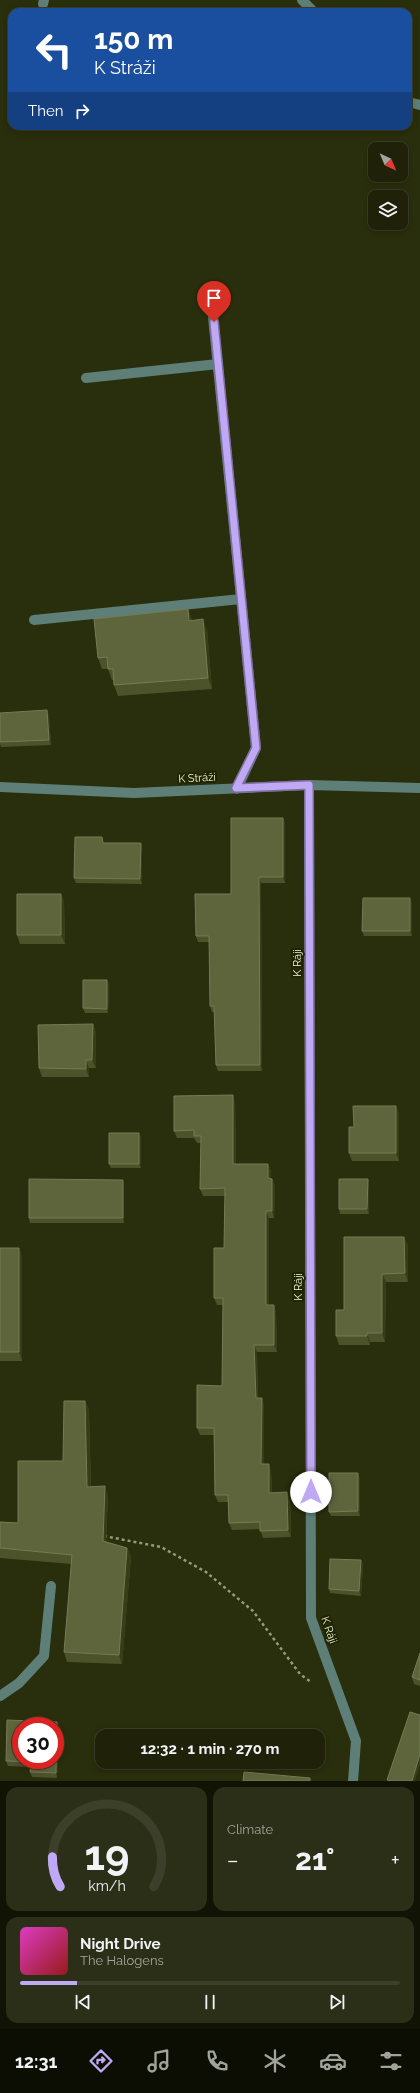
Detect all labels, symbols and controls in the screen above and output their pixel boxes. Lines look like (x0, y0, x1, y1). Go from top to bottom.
text: 150 m (94, 23, 173, 56)
icon: left (28, 24, 80, 76)
text: K Stráži (94, 57, 156, 78)
icon: right (71, 100, 93, 122)
text: Then (28, 102, 63, 120)
north arrow (368, 142, 408, 182)
map controls (368, 142, 408, 230)
button: layers (368, 190, 408, 230)
pin (197, 281, 231, 322)
icon: arrive (203, 287, 225, 309)
street label: K Stráži (178, 771, 216, 785)
street label: K Ráji (291, 949, 304, 977)
street label: K Ráji (292, 1273, 305, 1301)
position arrow (290, 1471, 332, 1513)
street label: K Ráji (318, 1615, 340, 1645)
speed limit sign: 30 (12, 1717, 64, 1769)
text: 12:32 · 1 min · 270 m (140, 1740, 280, 1758)
text: Climate (227, 1822, 273, 1837)
text: 19 (84, 1831, 129, 1880)
text: 21° (295, 1842, 335, 1877)
text: − (227, 1847, 239, 1873)
text: + (391, 1847, 400, 1873)
text: km/h (88, 1878, 125, 1894)
text: Night Drive (80, 1935, 160, 1953)
text: The Halogens (80, 1953, 164, 1968)
icon: previous (72, 1991, 94, 2013)
icon: pause (199, 1991, 221, 2013)
icon: next (326, 1991, 348, 2013)
icon: directions (87, 2047, 115, 2075)
icon: music (145, 2047, 173, 2075)
icon: phone (203, 2047, 231, 2075)
icon: climate (261, 2047, 289, 2075)
icon: car (319, 2047, 347, 2075)
icon: filters (377, 2047, 405, 2075)
text: 12:31 (15, 2051, 57, 2072)

